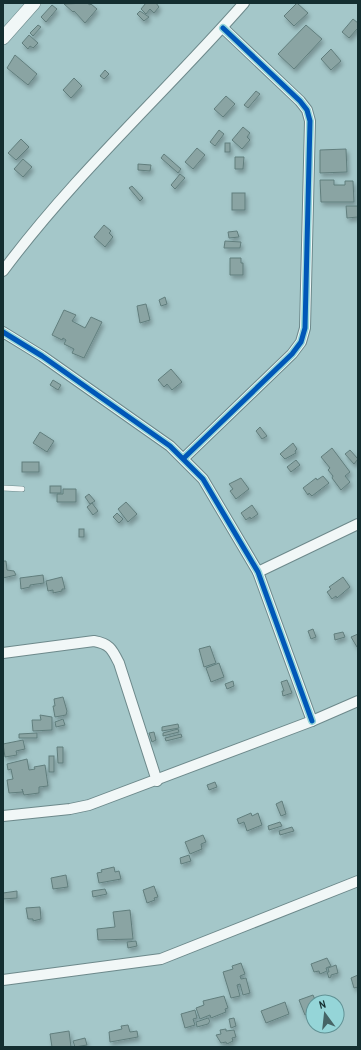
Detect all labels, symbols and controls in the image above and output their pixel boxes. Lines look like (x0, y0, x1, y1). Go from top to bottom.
north arrow (305, 994, 345, 1034)
text: N (317, 997, 327, 1012)

